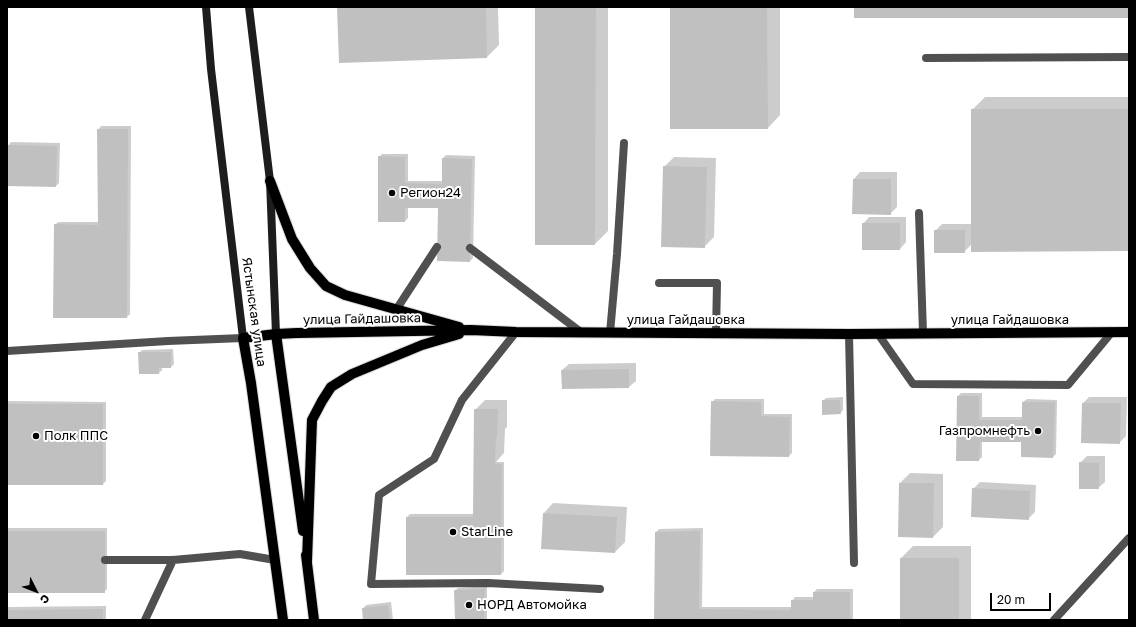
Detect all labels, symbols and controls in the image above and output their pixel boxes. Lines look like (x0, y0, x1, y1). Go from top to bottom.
place label: Регион24 (400, 185, 461, 201)
marker: Регион24 (387, 188, 397, 198)
street label: Ястынская улица (239, 256, 269, 368)
street label: улица Гайдашовка (303, 310, 421, 328)
street label: улица Гайдашовка (627, 312, 745, 328)
street label: улица Гайдашовка (951, 312, 1069, 328)
place label: Газпромнефть (939, 423, 1030, 439)
marker: Газпромнефть (1033, 426, 1043, 436)
place label: Полк ППС (44, 428, 108, 444)
marker: Полк ППС (31, 431, 41, 441)
place label: StarLine (461, 524, 513, 540)
marker: StarLine (448, 527, 458, 537)
north arrow (16, 571, 56, 611)
scale bar (992, 585, 1053, 611)
text: С (38, 592, 53, 607)
text: 20 m (997, 592, 1025, 607)
place label: НОРД Автомойка (477, 597, 587, 613)
marker: НОРД Автомойка (464, 600, 474, 610)

